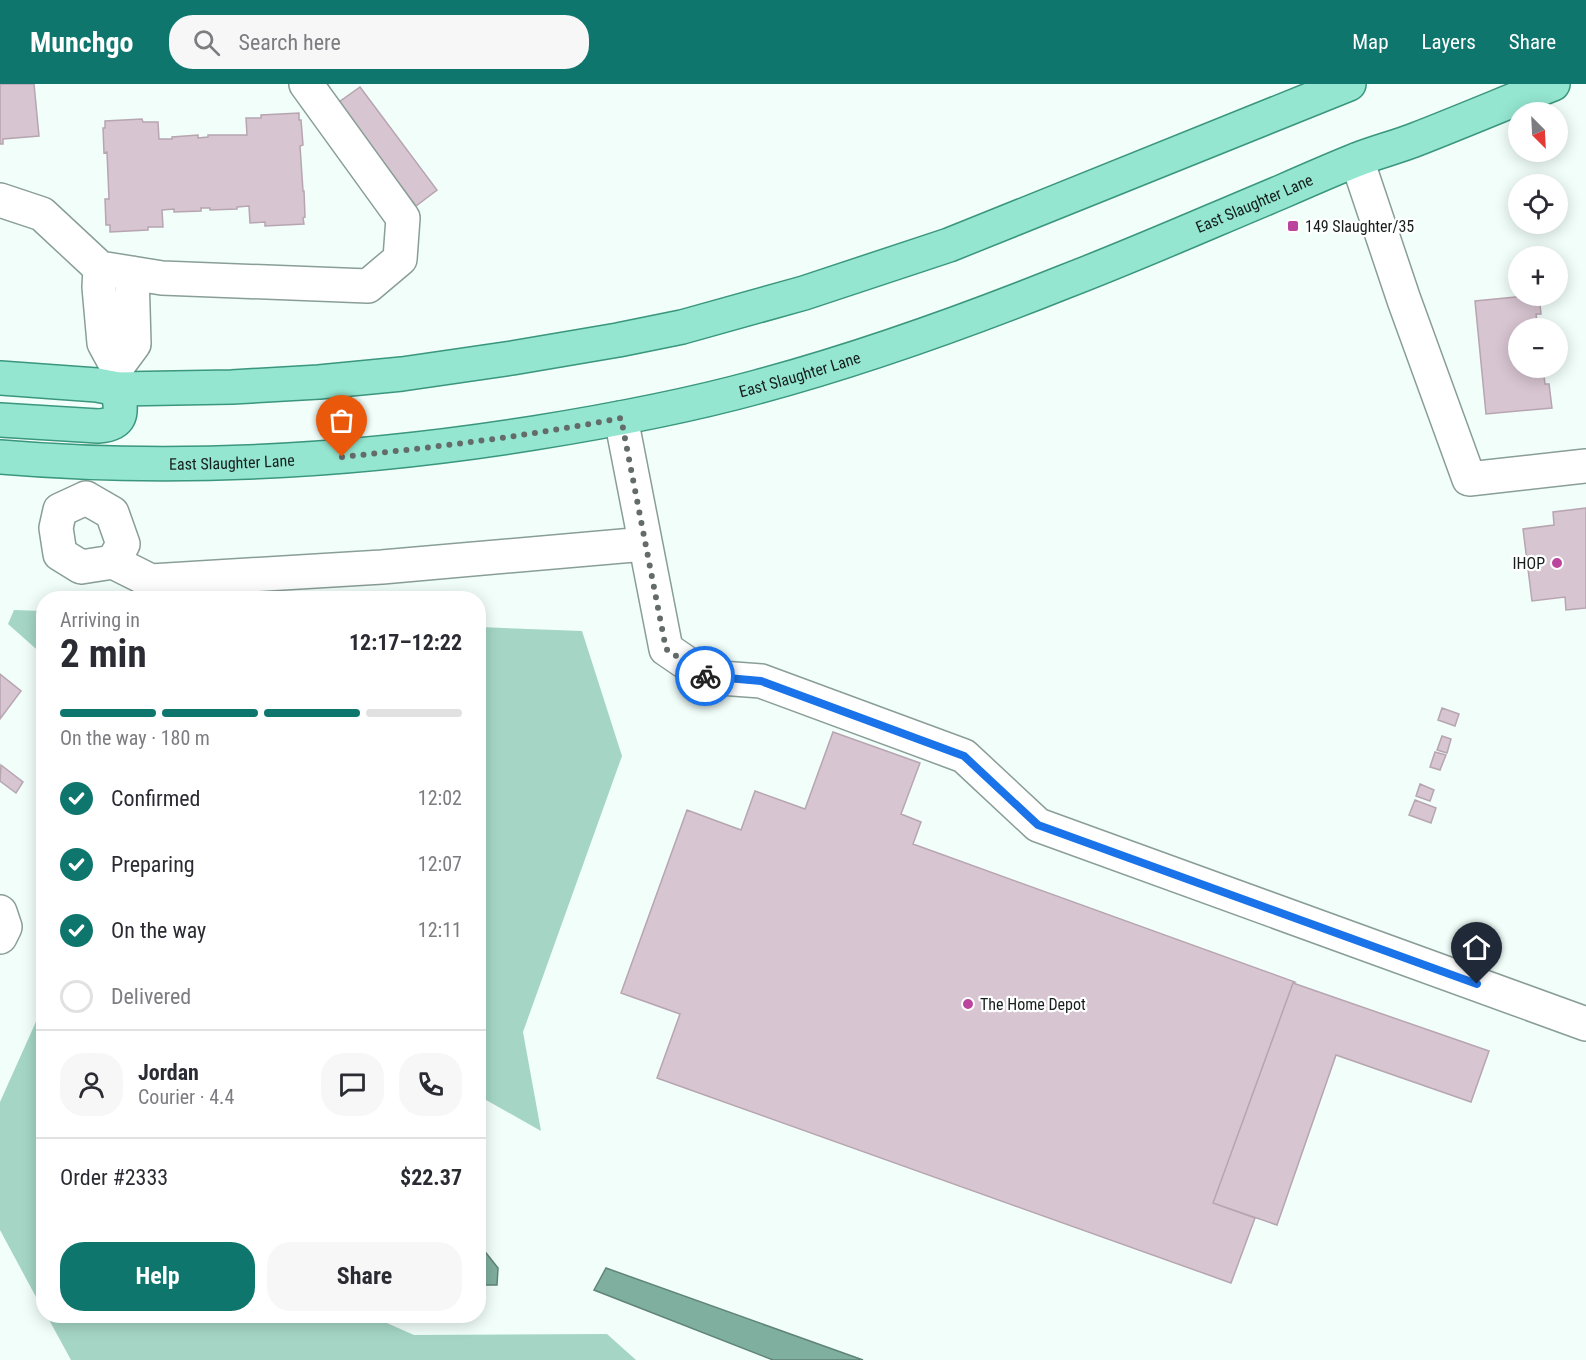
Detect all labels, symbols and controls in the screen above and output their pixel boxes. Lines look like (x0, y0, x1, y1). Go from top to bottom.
search box (169, 15, 589, 69)
text: Munchgo (30, 26, 133, 59)
icon: search (190, 26, 223, 59)
text: Search here (238, 30, 341, 55)
text: Map (1352, 30, 1389, 54)
text: Layers (1422, 30, 1476, 54)
text: Share (1509, 30, 1556, 54)
north arrow (1508, 102, 1568, 162)
map controls (1508, 102, 1568, 378)
street label: East Slaughter Lane (1193, 170, 1316, 237)
button: locate (1508, 174, 1568, 234)
place label: 149 Slaughter/35 (1305, 217, 1414, 236)
marker: 149 Slaughter/35 (1286, 219, 1300, 233)
button: + (1508, 246, 1568, 306)
button: − (1508, 318, 1568, 378)
street label: East Slaughter Lane (737, 347, 863, 401)
pin (316, 395, 367, 457)
icon: bag (325, 404, 358, 437)
street label: East Slaughter Lane (169, 450, 295, 473)
place label: IHOP (1513, 554, 1545, 573)
marker: IHOP (1550, 556, 1564, 570)
text: Arriving in (60, 608, 140, 632)
text: 12:17–12:22 (349, 630, 462, 655)
text: 2 min (60, 631, 147, 677)
courier (675, 646, 735, 706)
icon: bike (689, 660, 722, 693)
text: On the way · 180 m (60, 726, 210, 750)
icon: check (60, 782, 93, 815)
text: Confirmed (111, 786, 200, 811)
text: 12:02 (418, 786, 462, 810)
icon: check (60, 848, 93, 881)
text: Preparing (111, 852, 195, 877)
text: 12:07 (418, 852, 462, 876)
icon: check (60, 914, 93, 947)
text: On the way (111, 918, 206, 943)
text: 12:11 (418, 918, 462, 942)
pin (1451, 922, 1502, 984)
icon: home (1460, 931, 1493, 964)
text: Delivered (111, 984, 191, 1009)
place label: The Home Depot (980, 995, 1086, 1014)
marker: The Home Depot (961, 997, 975, 1011)
button: person (60, 1053, 123, 1116)
button: chat (321, 1053, 384, 1116)
button: phone (399, 1053, 462, 1116)
text: Jordan (138, 1060, 199, 1085)
text: Courier · 4.4 (138, 1085, 234, 1109)
text: Order #2333 (60, 1165, 168, 1190)
text: $22.37 (400, 1165, 462, 1190)
button: Help (60, 1242, 255, 1311)
button: Share (267, 1242, 462, 1311)

